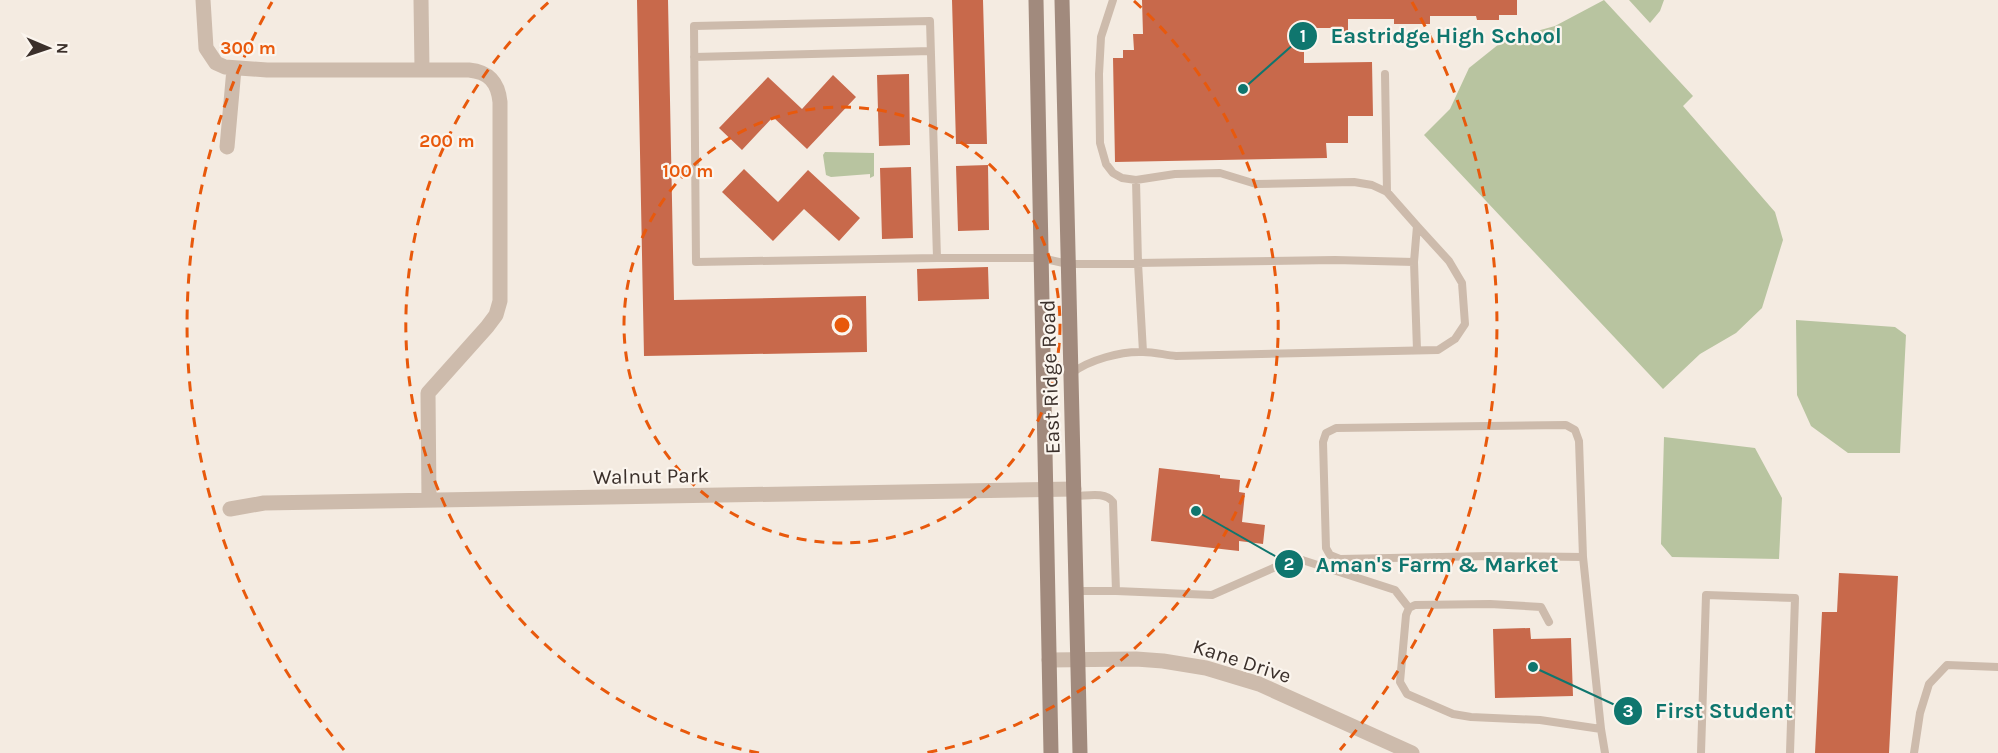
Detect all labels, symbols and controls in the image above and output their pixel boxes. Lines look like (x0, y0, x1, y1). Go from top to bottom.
callout: Eastridge High School (1288, 16, 1574, 56)
north arrow (18, 18, 78, 78)
text: Eastridge High School (1330, 23, 1562, 49)
text: 1 (1300, 25, 1306, 47)
text: 300 m (220, 37, 276, 59)
text: N (53, 42, 72, 55)
text: 200 m (419, 130, 475, 152)
text: 100 m (663, 160, 713, 182)
street label: East Ridge Road (1035, 299, 1065, 455)
centre of rings (832, 315, 852, 335)
street label: Walnut Park (593, 463, 710, 489)
callout: Aman's Farm & Market (1274, 544, 1570, 584)
text: Aman's Farm & Market (1316, 552, 1559, 578)
text: 2 (1284, 553, 1294, 575)
street label: Kane Drive (1190, 634, 1294, 688)
callout: First Student (1613, 691, 1805, 731)
text: First Student (1655, 698, 1793, 724)
text: 3 (1622, 700, 1634, 722)

